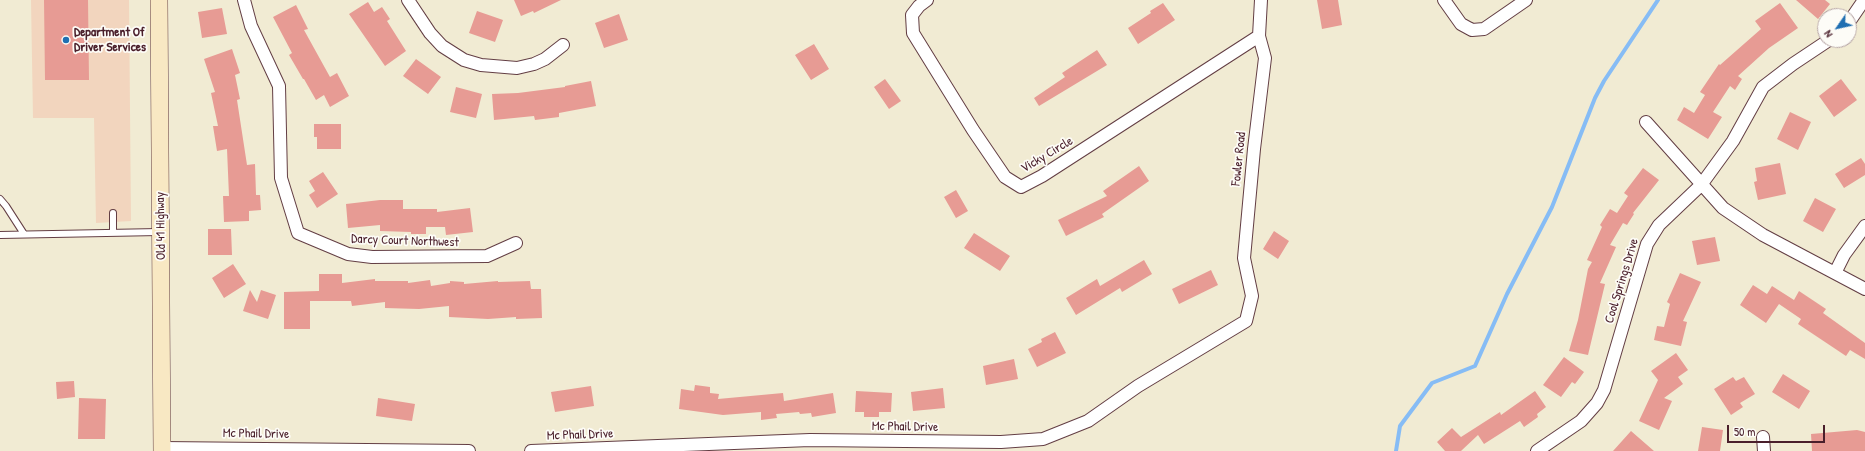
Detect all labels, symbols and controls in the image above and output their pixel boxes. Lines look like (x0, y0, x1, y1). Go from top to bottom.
north arrow (1817, 8, 1857, 48)
place label: Department Of Driver Services (74, 25, 146, 56)
text: N (1820, 28, 1835, 41)
marker: Department Of Driver Services (61, 35, 71, 45)
street label: Fowler Road (1228, 131, 1250, 187)
street label: Vicky Circle (1018, 133, 1076, 177)
street label: Old 41 Highway (153, 192, 169, 260)
street label: Darcy Court Northwest (351, 231, 459, 251)
street label: Cool Springs Drive (1602, 237, 1642, 325)
scale bar (1729, 417, 1827, 443)
street label: Mc Phail Drive (872, 419, 938, 435)
text: 50 m (1734, 423, 1755, 440)
street label: Mc Phail Drive (223, 426, 289, 442)
street label: Mc Phail Drive (547, 426, 613, 444)

